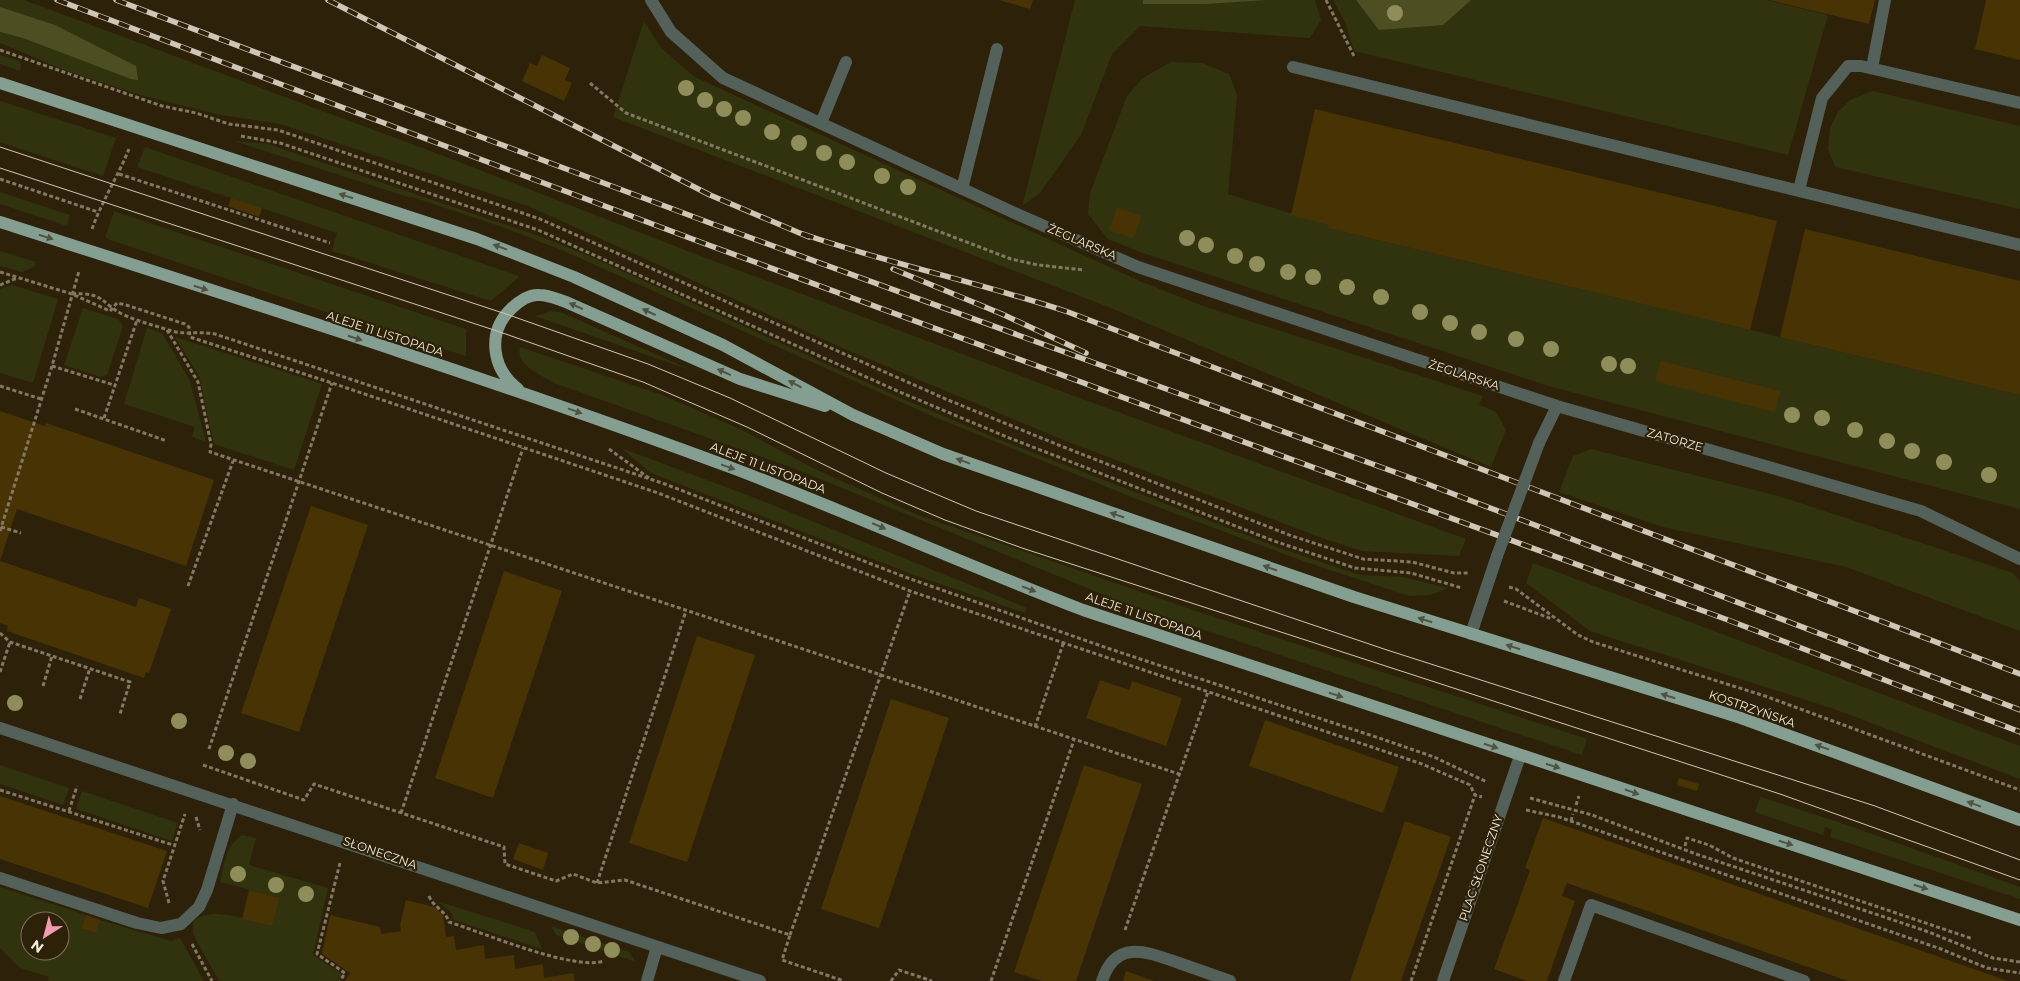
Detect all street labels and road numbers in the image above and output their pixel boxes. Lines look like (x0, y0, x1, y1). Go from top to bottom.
street label: ŻEGLARSKA (1045, 220, 1119, 263)
street label: ALEJE 11 LISTOPADA (325, 307, 446, 360)
street label: ŻEGLARSKA (1427, 356, 1502, 393)
street label: ZATORZE (1646, 424, 1705, 455)
street label: ALEJE 11 LISTOPADA (708, 439, 828, 497)
street label: ALEJE 11 LISTOPADA (1084, 588, 1205, 643)
street label: KOSTRZYŃSKA (1707, 687, 1798, 730)
street label: PLAC SŁONECZNY (1455, 812, 1506, 923)
street label: SŁONECZNA (341, 833, 419, 872)

